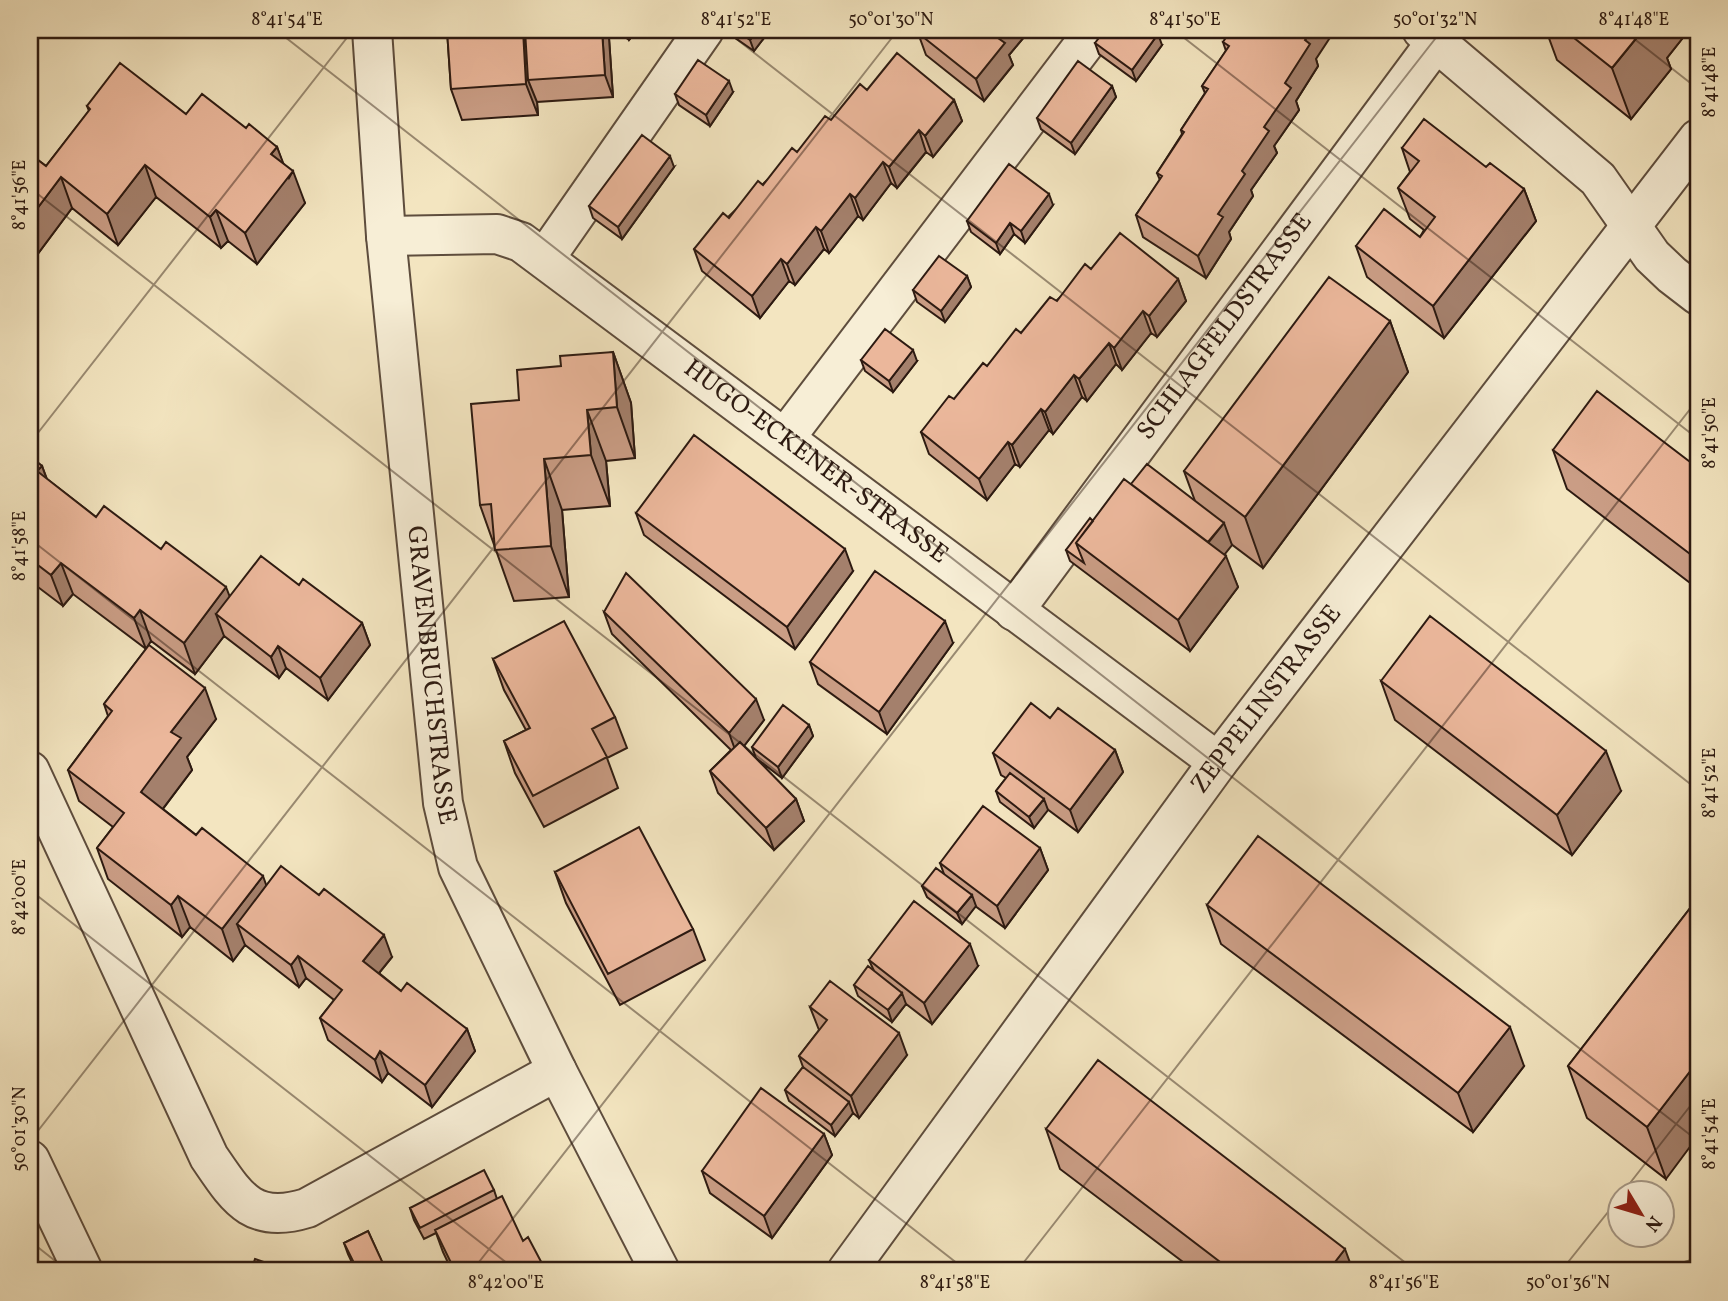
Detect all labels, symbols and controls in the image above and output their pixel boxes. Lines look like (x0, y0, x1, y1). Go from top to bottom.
text: 8°41'54"E (251, 8, 323, 33)
text: 8°41'52"E (701, 8, 772, 33)
text: 50°01'30"N (848, 8, 934, 33)
text: 8°41'50"E (1149, 8, 1221, 33)
text: 50°01'32"N (1393, 8, 1477, 33)
text: 8°41'48"E (1599, 8, 1670, 33)
text: 8°41'48"E (1698, 46, 1723, 117)
text: 8°41'56"E (8, 160, 33, 230)
street label: SCHLAGFELDSTRASSE (1129, 206, 1321, 448)
street label: HUGO-ECKENER-STRASSE (676, 351, 956, 573)
text: 8°41'50"E (1698, 397, 1723, 469)
text: 8°41'58"E (8, 511, 33, 581)
street label: GRAVENBRUCHSTRASSE (397, 524, 466, 828)
street label: ZEPPELINSTRASSE (1183, 597, 1351, 801)
text: 8°41'52"E (1698, 747, 1723, 818)
text: 8°42'00"E (8, 859, 33, 935)
text: 50°01'30"N (8, 1086, 33, 1172)
text: 8°41'54"E (1698, 1098, 1723, 1170)
north arrow (1606, 1178, 1676, 1248)
text: N (1638, 1210, 1667, 1237)
text: 8°42'00"E (468, 1271, 544, 1296)
text: 8°41'58"E (920, 1271, 990, 1296)
text: 8°41'56"E (1369, 1271, 1439, 1296)
text: 50°01'36"N (1526, 1271, 1610, 1296)

